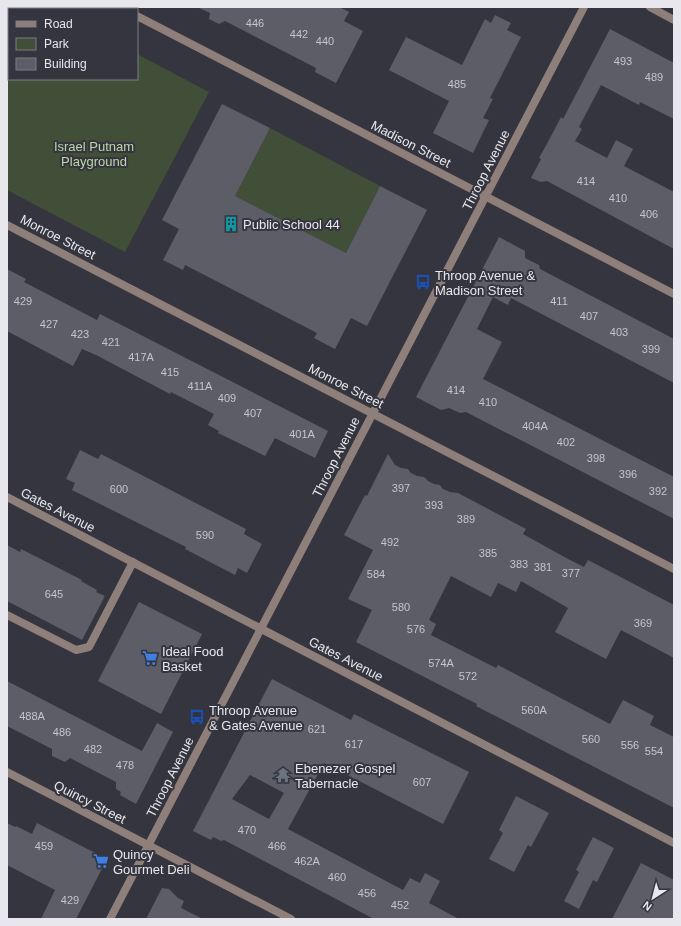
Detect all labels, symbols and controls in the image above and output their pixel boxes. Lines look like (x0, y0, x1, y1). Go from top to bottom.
legend (8, 8, 138, 80)
text: Road (44, 17, 73, 31)
house number: 446 (246, 17, 264, 29)
house number: 442 (290, 28, 308, 40)
house number: 440 (316, 35, 334, 47)
text: Park (44, 37, 70, 51)
house number: 493 (614, 55, 632, 67)
text: Building (44, 57, 87, 71)
house number: 489 (645, 71, 663, 83)
house number: 485 (448, 78, 466, 90)
street label: Madison Street (369, 117, 454, 171)
street label: Throop Avenue (459, 127, 513, 213)
park label: Israel Putnam Playground (54, 139, 134, 169)
house number: 414 (577, 175, 595, 187)
house number: 410 (609, 192, 627, 204)
house number: 406 (640, 208, 658, 220)
street label: Monroe Street (18, 212, 98, 263)
building icon: Public School 44 (222, 215, 240, 233)
place label: Public School 44 (243, 217, 340, 232)
place label: Throop Avenue & Madison Street (435, 268, 536, 298)
bus stop icon: Throop Avenue & Madison Street (414, 273, 432, 291)
house number: 429 (14, 295, 32, 307)
house number: 411 (550, 295, 568, 307)
house number: 407 (580, 310, 598, 322)
house number: 427 (40, 318, 58, 330)
house number: 403 (610, 326, 628, 338)
house number: 423 (71, 328, 89, 340)
house number: 421 (102, 336, 120, 348)
house number: 399 (642, 343, 660, 355)
house number: 417A (128, 351, 155, 363)
street label: Monroe Street (306, 361, 386, 412)
house number: 415 (161, 366, 179, 378)
house number: 411A (188, 380, 213, 392)
house number: 414 (447, 384, 465, 396)
house number: 409 (218, 392, 236, 404)
house number: 410 (479, 396, 497, 408)
house number: 407 (244, 407, 262, 419)
street label: Throop Avenue (309, 414, 363, 500)
house number: 404A (522, 420, 549, 432)
house number: 401A (289, 428, 316, 440)
house number: 402 (557, 436, 575, 448)
house number: 398 (587, 452, 605, 464)
house number: 396 (619, 468, 637, 480)
house number: 397 (392, 482, 410, 494)
house number: 600 (110, 483, 128, 495)
street label: Gates Avenue (18, 485, 98, 535)
house number: 392 (649, 485, 667, 497)
house number: 393 (425, 499, 443, 511)
house number: 389 (457, 513, 475, 525)
house number: 590 (196, 529, 214, 541)
house number: 492 (381, 536, 399, 548)
house number: 385 (479, 547, 497, 559)
house number: 383 (510, 558, 528, 570)
house number: 381 (534, 561, 552, 573)
house number: 377 (562, 567, 580, 579)
house number: 584 (367, 568, 385, 580)
house number: 645 (45, 588, 63, 600)
house number: 580 (392, 601, 410, 613)
house number: 369 (634, 617, 652, 629)
house number: 576 (407, 623, 425, 635)
street label: Gates Avenue (306, 634, 386, 684)
place label: Ideal Food Basket (162, 644, 223, 674)
supermarket icon: Ideal Food Basket (141, 649, 159, 667)
house number: 574A (428, 657, 455, 669)
house number: 572 (459, 670, 477, 682)
place label: Throop Avenue & Gates Avenue (209, 703, 303, 733)
house number: 560A (521, 704, 548, 716)
bus stop icon: Throop Avenue & Gates Avenue (188, 708, 206, 726)
house number: 488A (19, 710, 46, 722)
house number: 621 (308, 723, 326, 735)
house number: 486 (53, 726, 71, 738)
house number: 560 (582, 733, 600, 745)
street label: Throop Avenue (143, 734, 197, 820)
house number: 617 (345, 738, 363, 750)
house number: 556 (621, 739, 639, 751)
house number: 482 (84, 743, 102, 755)
house number: 554 (645, 745, 663, 757)
house number: 478 (116, 759, 134, 771)
place label: Ebenezer Gospel Tabernacle (295, 761, 396, 791)
temple icon: Ebenezer Gospel Tabernacle (274, 766, 292, 784)
house number: 607 (413, 776, 431, 788)
street label: Quincy Street (52, 777, 129, 827)
house number: 470 (238, 824, 256, 836)
house number: 459 (35, 840, 53, 852)
house number: 466 (268, 840, 286, 852)
place label: Quincy Gourmet Deli (113, 847, 190, 877)
supermarket icon: Quincy Gourmet Deli (92, 852, 110, 870)
house number: 462A (294, 855, 321, 867)
house number: 460 (328, 871, 346, 883)
north arrow (633, 878, 673, 918)
house number: 456 (358, 887, 376, 899)
house number: 429 (61, 894, 79, 906)
house number: 452 (391, 899, 409, 911)
text: N (640, 899, 654, 913)

